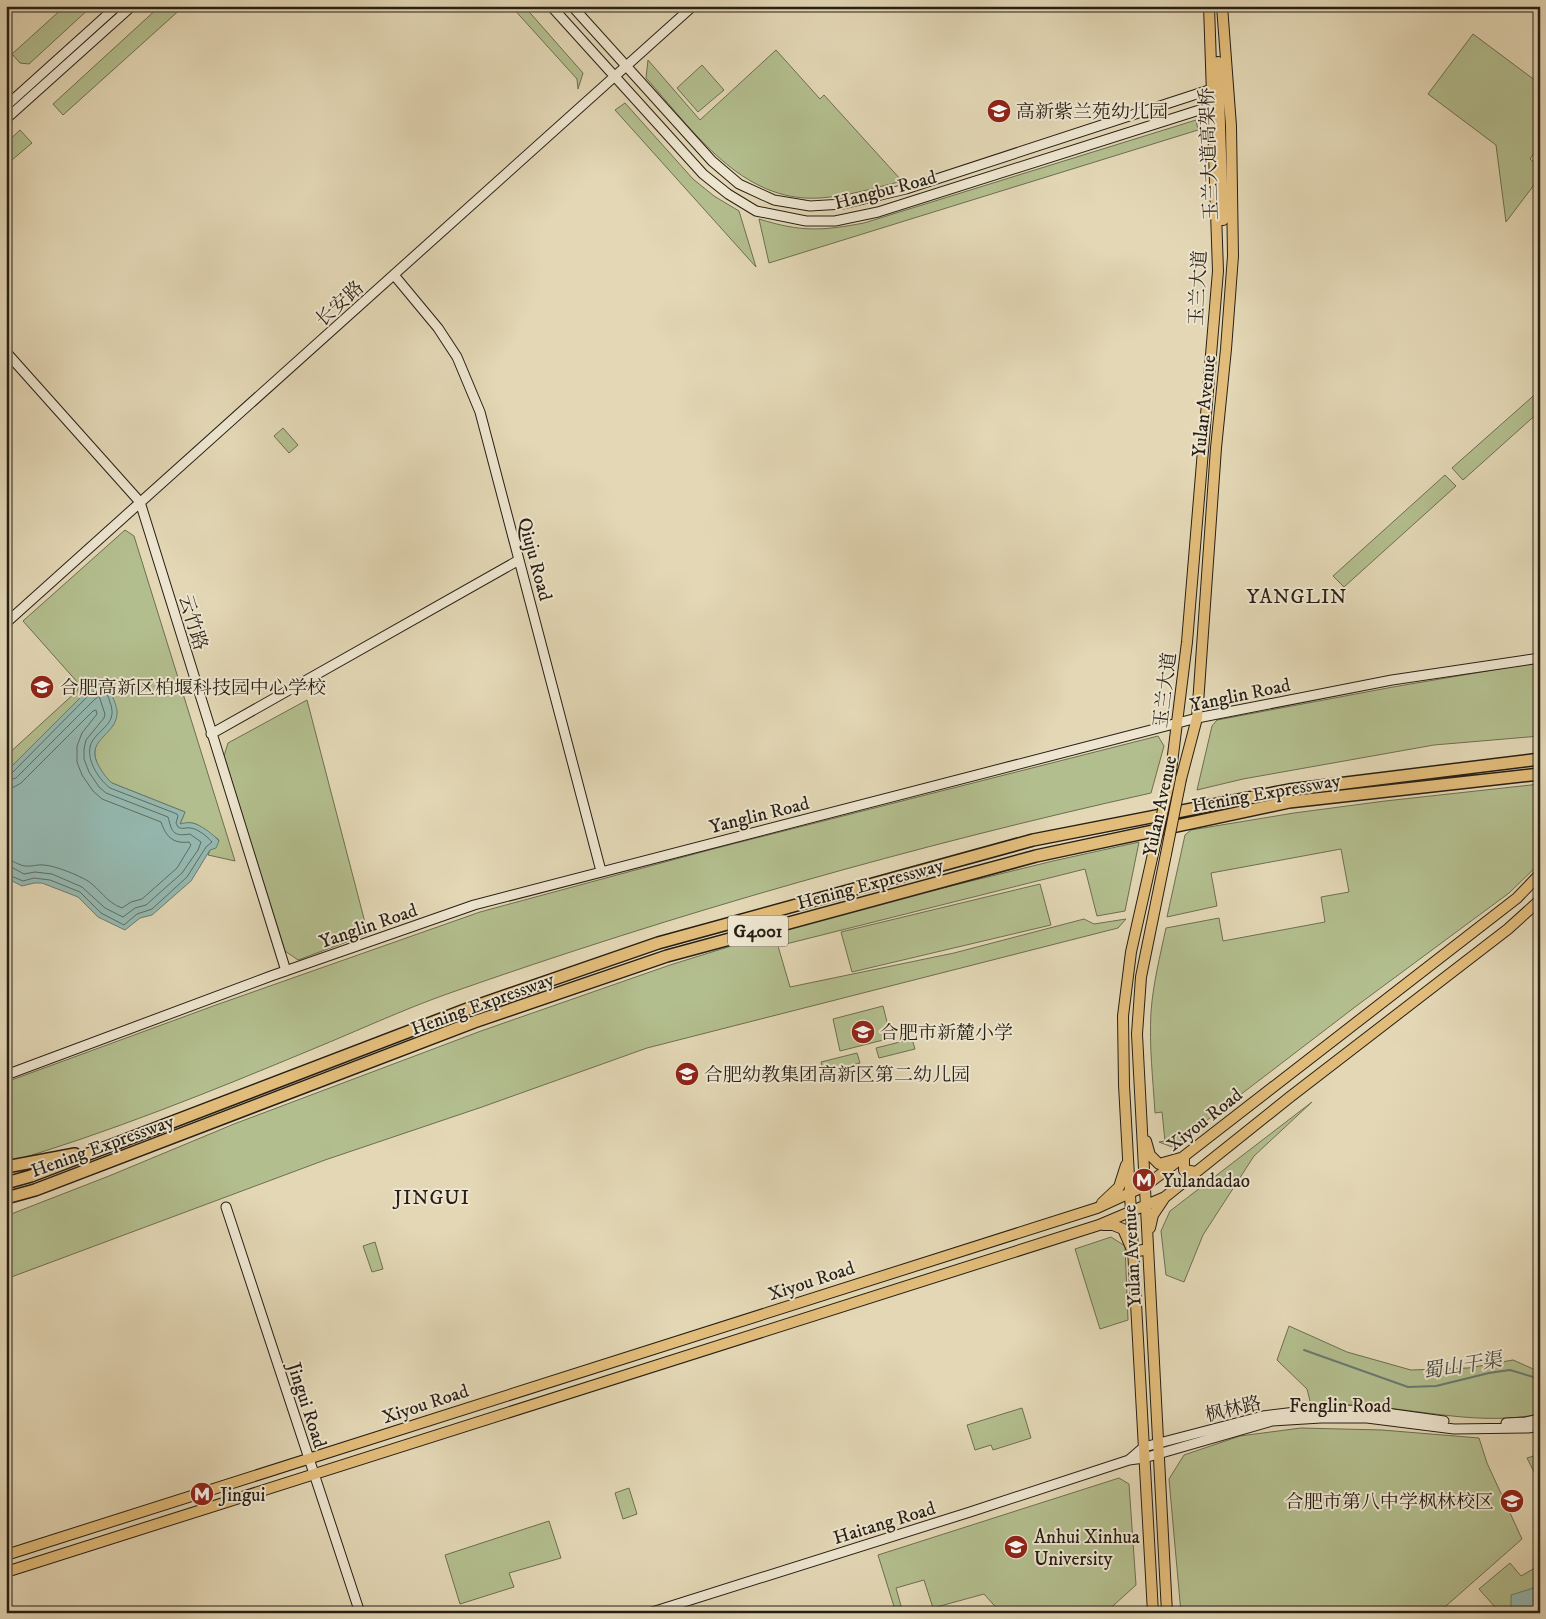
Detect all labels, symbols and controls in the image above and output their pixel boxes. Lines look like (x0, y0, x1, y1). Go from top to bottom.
street label: 玉兰大道高架桥 (1196, 87, 1223, 221)
school or university icon: 高新紫兰苑幼儿园 (986, 98, 1012, 124)
place label: 高新紫兰苑幼儿园 (1016, 101, 1168, 124)
street label: Hangbu Road (832, 166, 939, 215)
street label: 玉兰大道 (1185, 250, 1212, 327)
street label: 长安路 (311, 276, 369, 332)
street label: Yulan Avenue (1188, 354, 1221, 458)
street label: Qiuju Road (512, 515, 557, 604)
district label: YANGLIN (1246, 585, 1348, 610)
street label: 云竹路 (173, 592, 212, 653)
street label: 玉兰大道 (1149, 651, 1182, 729)
school or university icon: 合肥高新区柏堰科技园中心学校 (29, 674, 55, 700)
street label: Yanglin Road (1188, 674, 1293, 717)
place label: 合肥高新区柏堰科技园中心学校 (60, 677, 326, 700)
street label: Yulan Avenue (1139, 754, 1182, 859)
street label: Hening Expressway (1190, 769, 1343, 818)
street label: Yanglin Road (707, 792, 812, 839)
street label: Hening Expressway (795, 854, 947, 915)
street label: Yanglin Road (317, 899, 421, 954)
road number: G4001 (728, 916, 788, 946)
street label: Hening Expressway (408, 968, 558, 1041)
school or university icon: 合肥市新麓小学 (850, 1019, 876, 1045)
place label: 合肥市新麓小学 (880, 1022, 1013, 1045)
school or university icon: 合肥幼教集团高新区第二幼儿园 (674, 1061, 700, 1087)
place label: 合肥幼教集团高新区第二幼儿园 (704, 1064, 970, 1087)
street label: Xiyou Road (1163, 1083, 1248, 1157)
street label: Hening Expressway (28, 1110, 178, 1183)
metro station icon: Yulandadao (1131, 1167, 1157, 1193)
place label: Yulandadao (1162, 1170, 1250, 1193)
district label: JINGUI (392, 1186, 470, 1211)
street label: Yulan Avenue (1118, 1204, 1147, 1308)
street label: Xiyou Road (765, 1257, 858, 1306)
water label: 蜀山干渠 (1421, 1347, 1507, 1385)
street label: Jingui Road (281, 1358, 331, 1452)
street label: Xiyou Road (379, 1380, 472, 1429)
street label: 枫林路 (1203, 1392, 1264, 1427)
street label: Fenglin Road (1289, 1395, 1392, 1418)
metro station icon: Jingui (189, 1481, 215, 1507)
place label: Jingui (218, 1484, 265, 1507)
school or university icon: 合肥市第八中学枫林校区 (1499, 1488, 1525, 1514)
place label: 合肥市第八中学枫林校区 (1285, 1491, 1494, 1514)
street label: Haitang Road (831, 1497, 939, 1550)
place label: Anhui Xinhua University (1034, 1526, 1140, 1571)
school or university icon: Anhui Xinhua University (1003, 1534, 1029, 1560)

